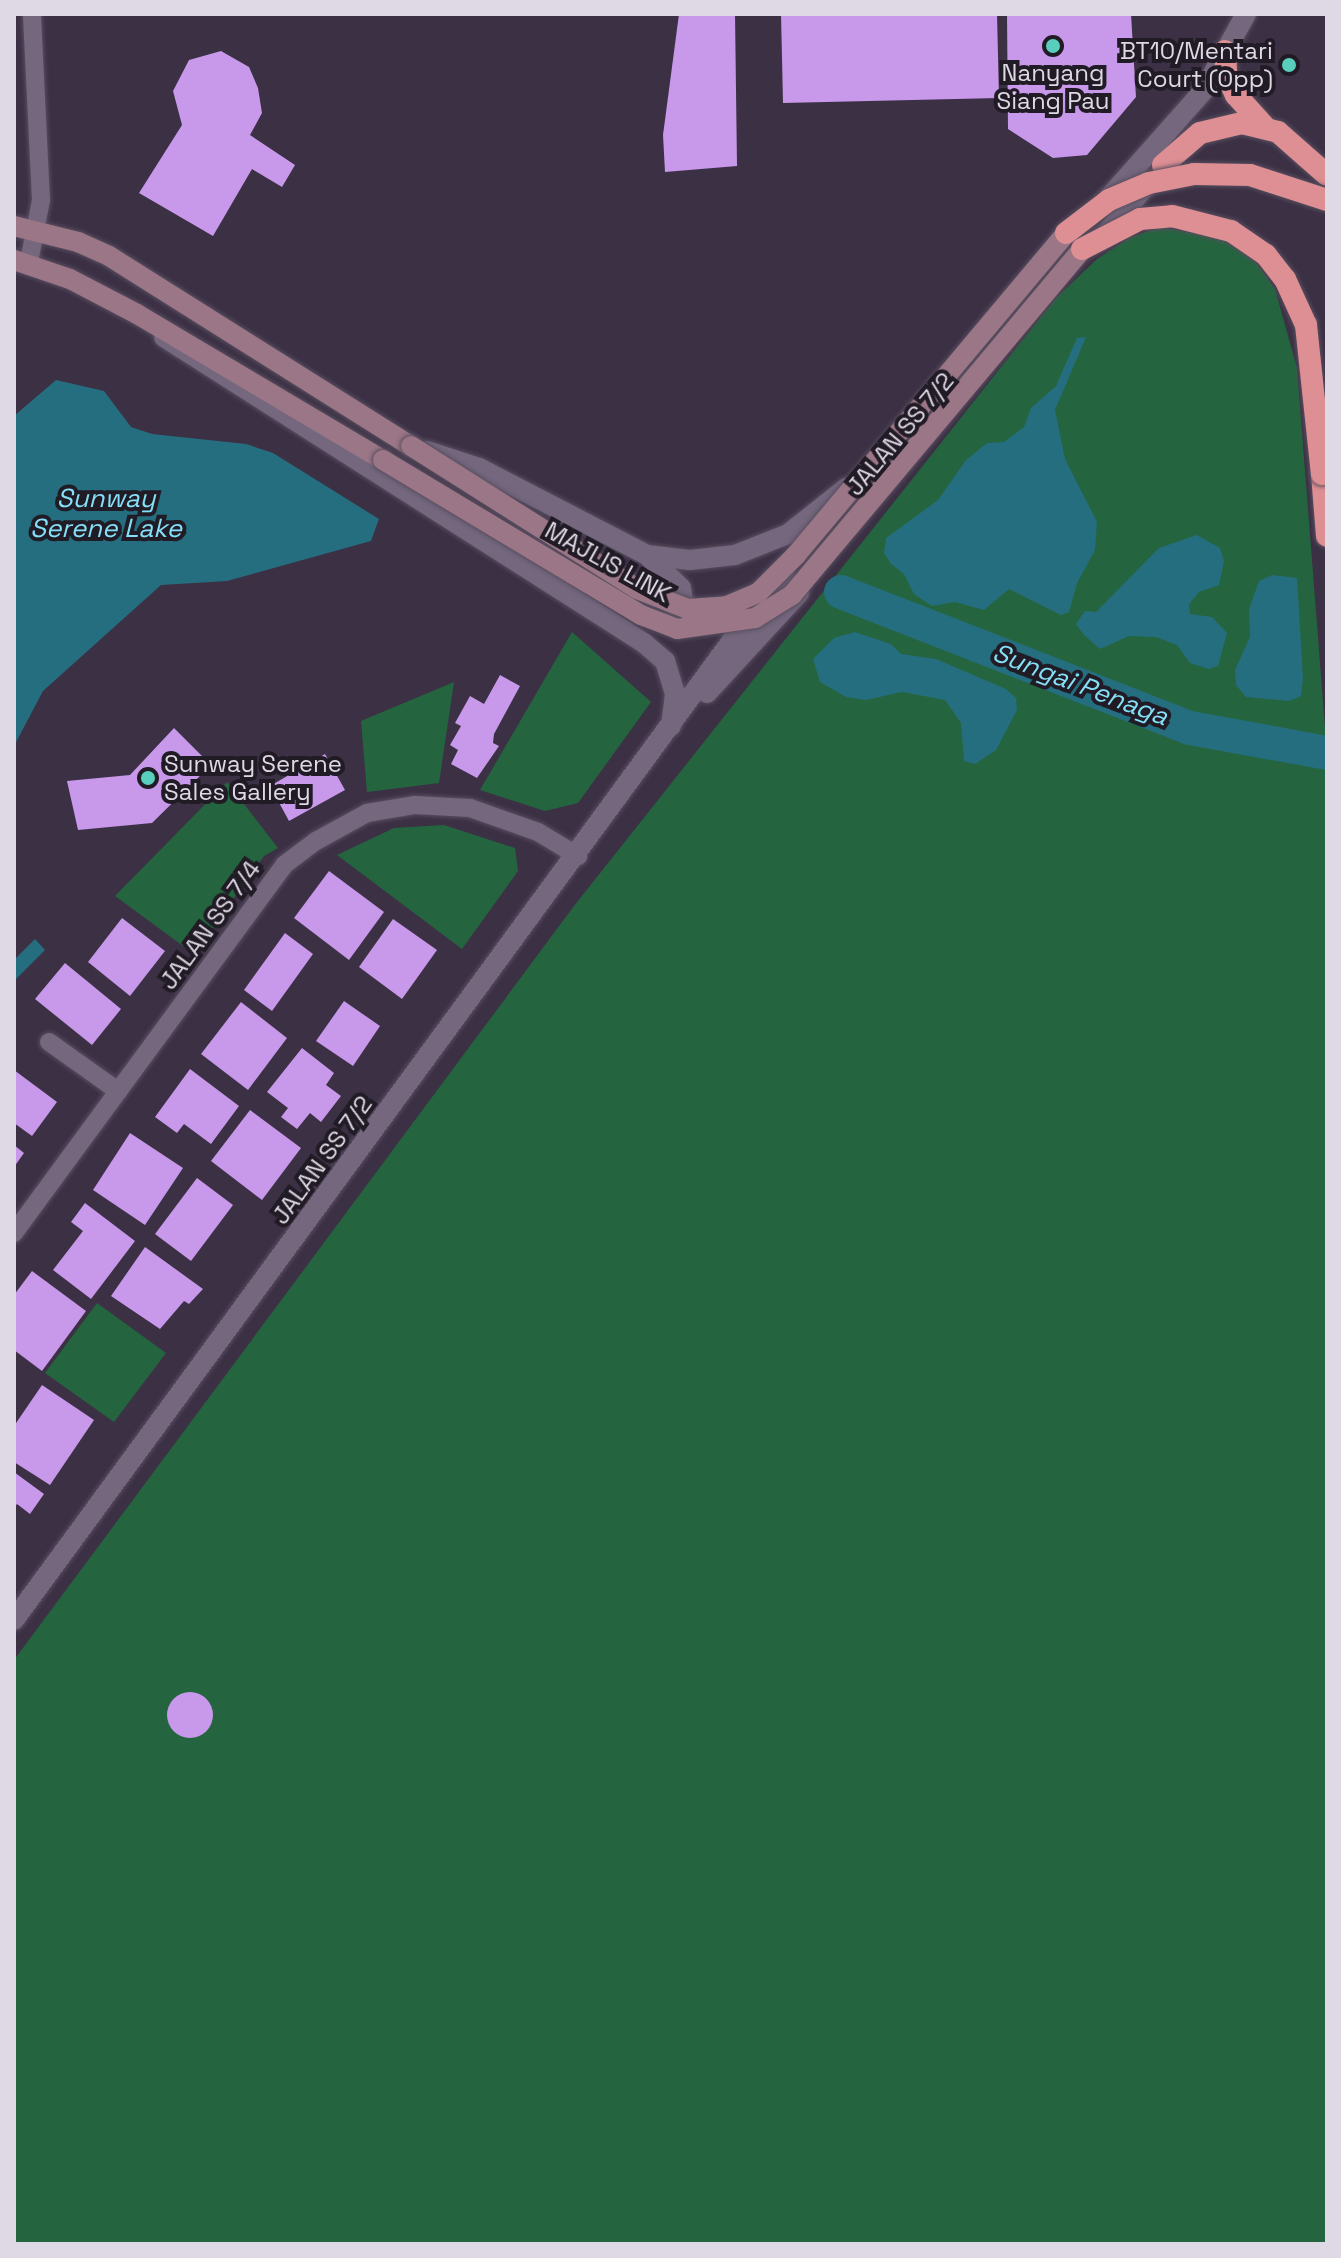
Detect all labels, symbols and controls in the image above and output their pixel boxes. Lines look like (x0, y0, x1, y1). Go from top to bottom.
marker: Nanyang Siang Pau (1044, 37, 1062, 55)
place label: BT10/Mentari Court (Opp) (1120, 37, 1273, 93)
marker: BT10/Mentari Court (Opp) (1280, 56, 1298, 74)
place label: Nanyang Siang Pau (996, 59, 1110, 115)
street label: JALAN SS 7/2 (840, 367, 960, 501)
water label: Sunway Serene Lake (30, 483, 182, 544)
street label: MAJLIS LINK (540, 516, 676, 608)
water label: Sungai Penaga (988, 637, 1172, 733)
place label: Sunway Serene Sales Gallery (164, 750, 342, 806)
marker: Sunway Serene Sales Gallery (139, 769, 157, 787)
street label: JALAN SS 7/4 (154, 855, 266, 995)
street label: JALAN SS 7/2 (266, 1090, 378, 1230)

